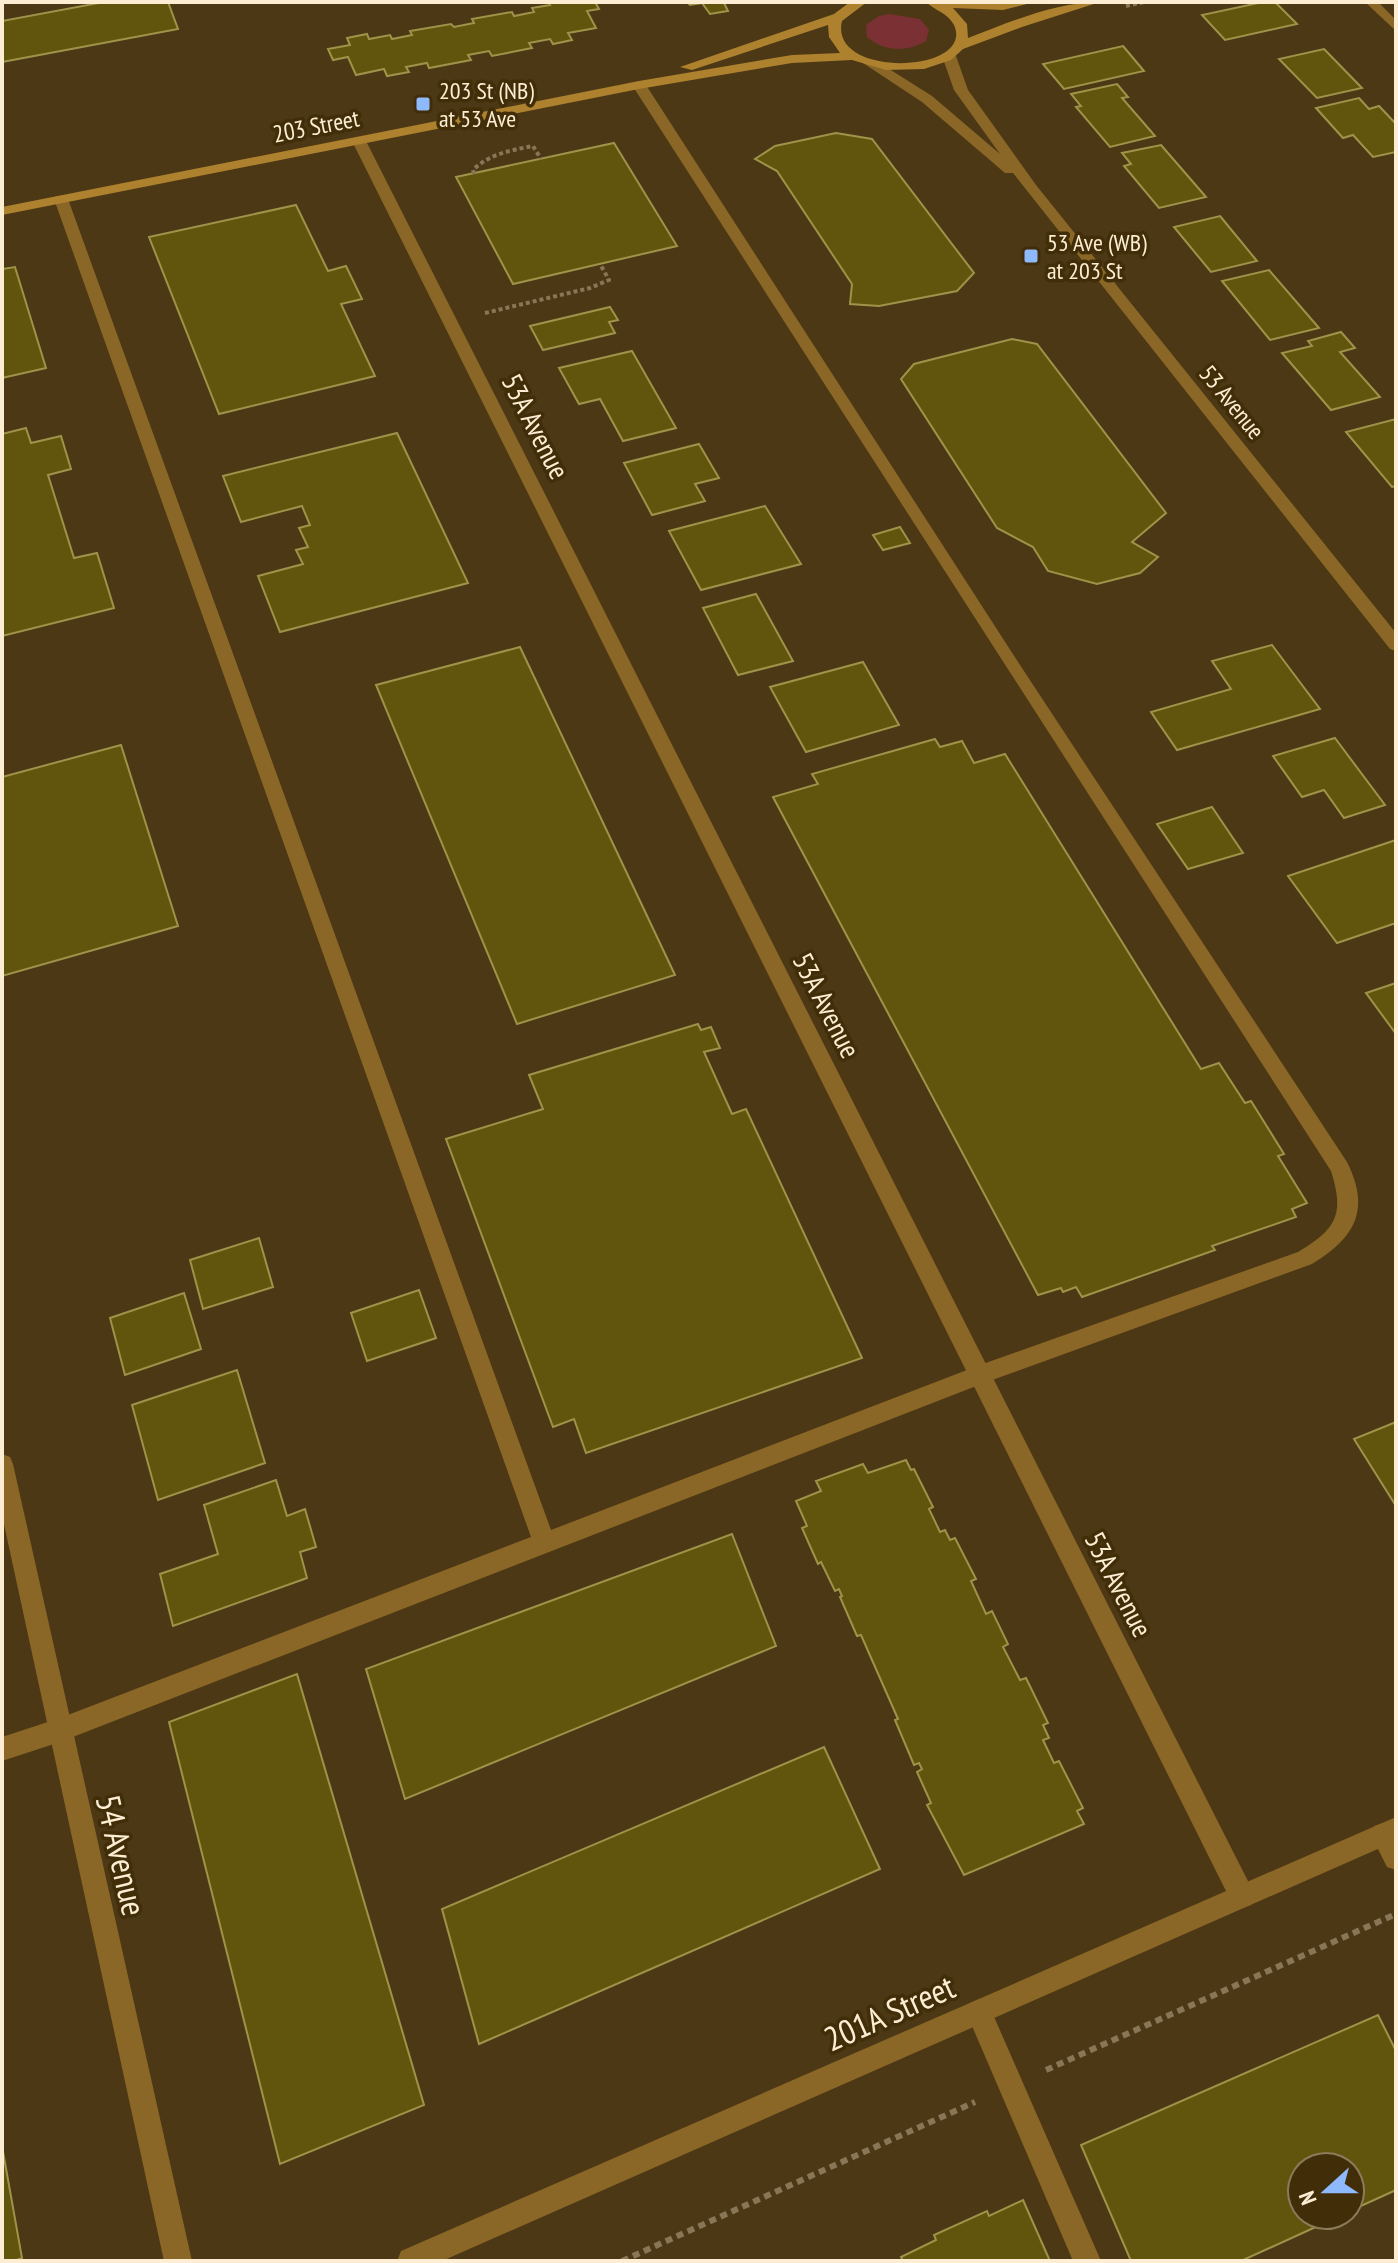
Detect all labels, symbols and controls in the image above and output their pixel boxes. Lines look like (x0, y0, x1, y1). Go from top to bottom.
place label: 203 St (NB) at 53 Ave (439, 75, 534, 134)
marker: 203 St (NB) at 53 Ave (414, 95, 432, 113)
street label: 203 Street (270, 102, 362, 150)
place label: 53 Ave (WB) at 203 St (1047, 227, 1147, 286)
marker: 53 Ave (WB) at 203 St (1022, 247, 1040, 265)
street label: 53 Avenue (1193, 359, 1271, 445)
street label: 53A Avenue (494, 367, 578, 485)
street label: 53A Avenue (785, 946, 869, 1064)
street label: 53A Avenue (1077, 1525, 1161, 1643)
street label: 54 Avenue (87, 1790, 157, 1920)
street label: 201A Street (817, 1963, 962, 2060)
north arrow (1286, 2151, 1366, 2231)
text: N (1292, 2188, 1323, 2209)

